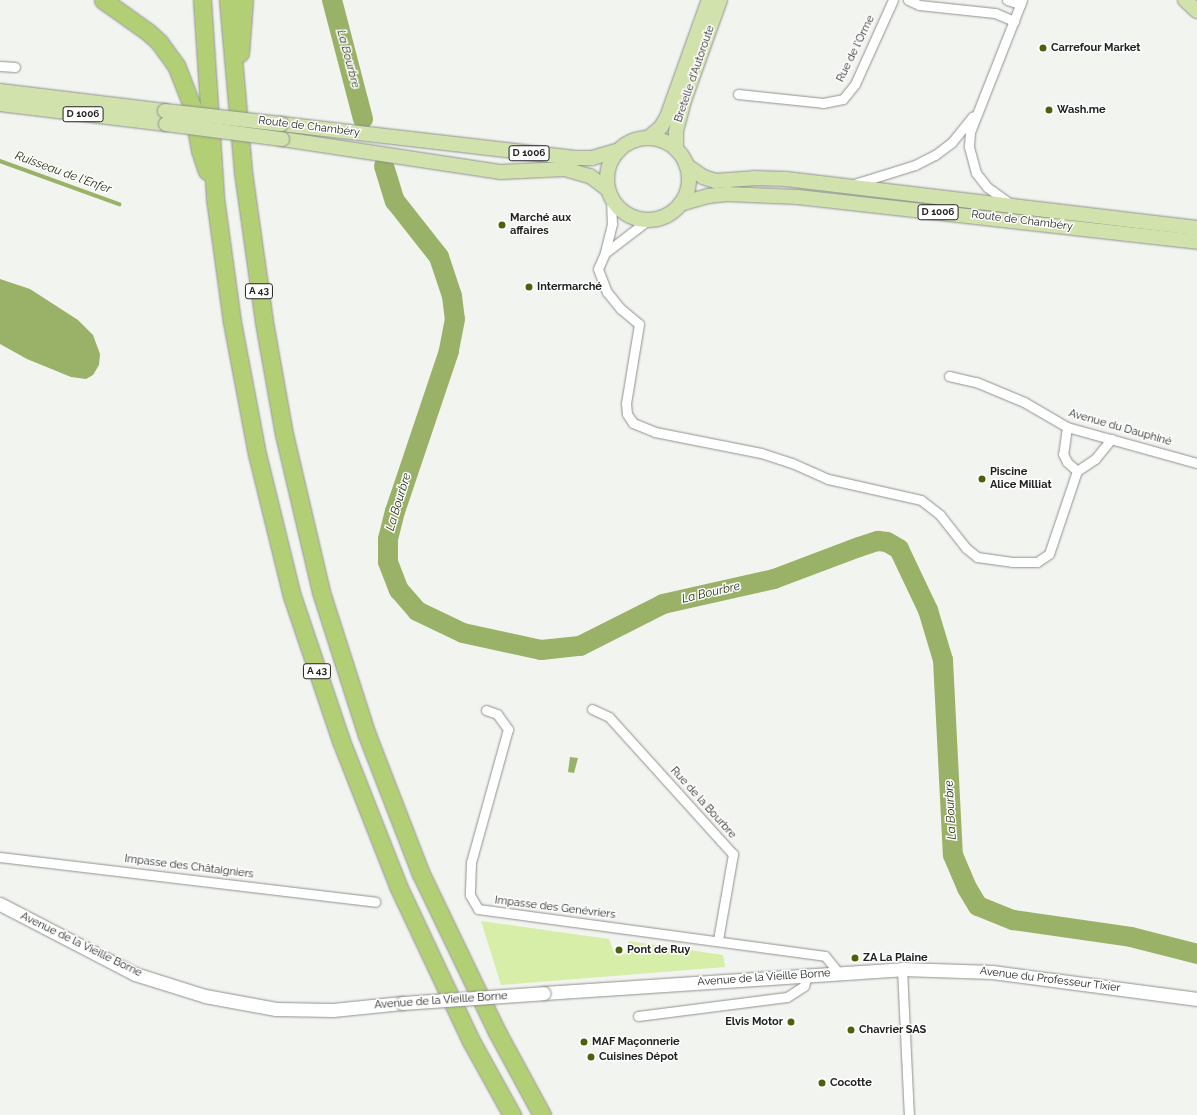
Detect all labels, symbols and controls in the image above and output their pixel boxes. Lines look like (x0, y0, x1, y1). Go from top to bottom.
street label: Rue de l'Orme (834, 13, 878, 85)
street label: Bretelle d'Autoroute (672, 24, 718, 124)
water label: La Bourbre (333, 28, 363, 90)
place label: Carrefour Market (1051, 41, 1141, 55)
marker: Carrefour Market (1038, 43, 1048, 53)
place label: Wash.me (1057, 103, 1106, 117)
marker: Wash.me (1044, 105, 1054, 115)
road number: D 1006 (62, 106, 104, 122)
street label: Route de Chambéry (257, 114, 361, 140)
road number: D 1006 (508, 145, 550, 161)
water label: Ruisseau de l'Enfer (13, 149, 113, 197)
road number: D 1006 (917, 204, 959, 220)
street label: Route de Chambéry (970, 208, 1074, 234)
place label: Marché aux affaires (510, 212, 571, 238)
marker: Marché aux affaires (497, 220, 507, 230)
place label: Intermarché (537, 280, 602, 294)
marker: Intermarché (524, 282, 534, 292)
road number: A 43 (244, 283, 274, 299)
street label: Avenue du Dauphiné (1067, 407, 1173, 449)
place label: Piscine Alice Milliat (990, 466, 1052, 492)
water label: La Bourbre (383, 471, 415, 533)
marker: Piscine Alice Milliat (977, 474, 987, 484)
water label: La Bourbre (680, 579, 742, 607)
road number: A 43 (302, 663, 332, 679)
street label: Rue de la Bourbre (667, 764, 739, 842)
water label: La Bourbre (942, 780, 960, 840)
street label: Impasse des Châtaigniers (124, 853, 254, 881)
street label: Impasse des Genévriers (494, 894, 616, 922)
street label: Avenue de la Vieille Borne (18, 910, 144, 980)
place label: Pont de Ruy (627, 943, 690, 957)
marker: Pont de Ruy (614, 945, 624, 955)
place label: ZA La Plaine (863, 951, 928, 965)
marker: ZA La Plaine (850, 953, 860, 963)
street label: Avenue du Professeur Tixier (979, 965, 1121, 995)
street label: Avenue de la Vieille Borne (697, 967, 831, 989)
street label: Avenue de la Vieille Borne (374, 990, 508, 1012)
place label: Elvis Motor (725, 1015, 783, 1029)
marker: Elvis Motor (786, 1017, 796, 1027)
place label: Chavrier SAS (859, 1023, 926, 1037)
marker: Chavrier SAS (846, 1025, 856, 1035)
place label: MAF Maçonnerie (592, 1035, 680, 1049)
marker: MAF Maçonnerie (579, 1037, 589, 1047)
place label: Cuisines Dépot (599, 1050, 678, 1064)
marker: Cuisines Dépot (586, 1052, 596, 1062)
place label: Cocotte (830, 1076, 872, 1090)
marker: Cocotte (817, 1078, 827, 1088)

